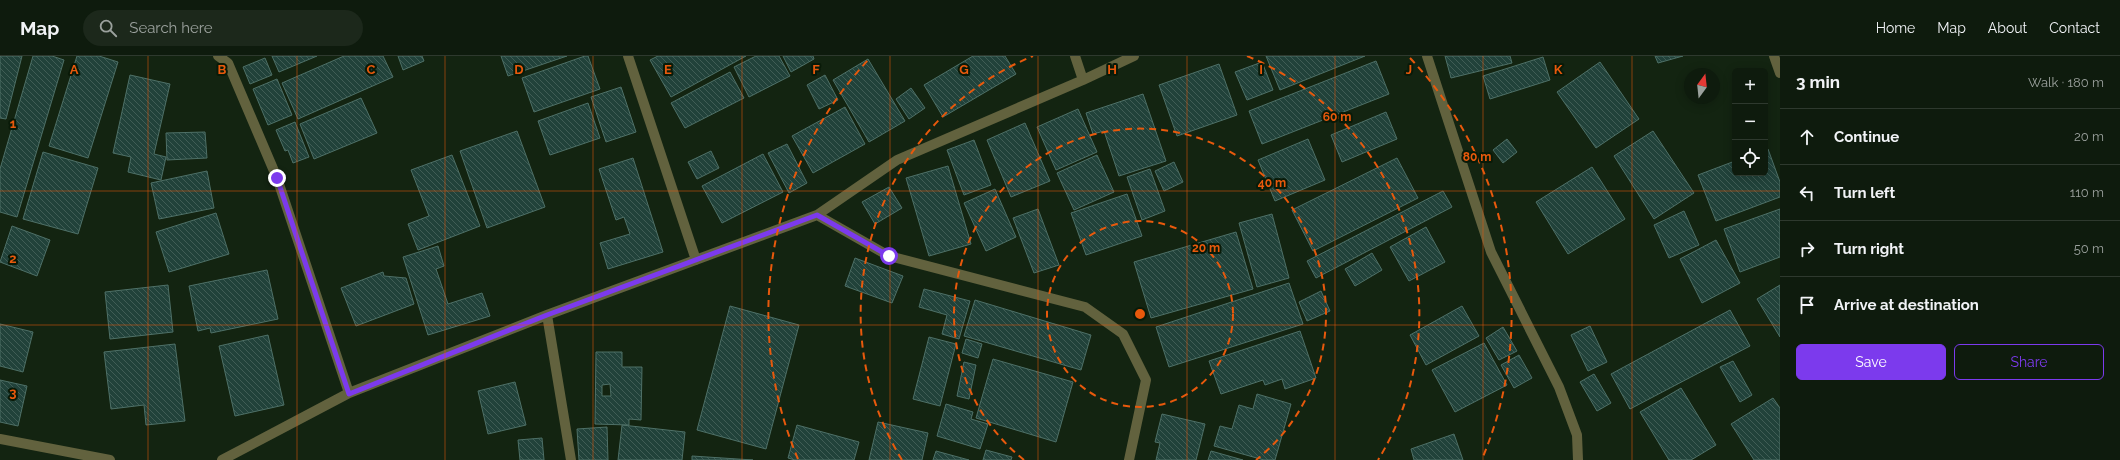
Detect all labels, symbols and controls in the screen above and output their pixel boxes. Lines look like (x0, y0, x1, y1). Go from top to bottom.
search box (83, 10, 363, 46)
text: Map (20, 17, 59, 39)
icon: search (97, 17, 119, 39)
text: Search here (129, 19, 213, 37)
text: Home (1876, 20, 1915, 36)
text: Map (1937, 20, 1966, 36)
text: About (1988, 20, 2027, 36)
text: Contact (2049, 20, 2100, 36)
text: A (70, 62, 79, 77)
text: B (218, 62, 227, 77)
text: C (367, 62, 376, 77)
text: D (514, 62, 524, 77)
text: E (664, 62, 672, 77)
text: F (812, 62, 820, 77)
text: G (959, 62, 969, 77)
text: H (1107, 62, 1117, 77)
text: I (1259, 62, 1263, 77)
text: J (1406, 62, 1412, 77)
text: K (1554, 62, 1563, 77)
north arrow (1684, 68, 1720, 104)
map controls (1732, 68, 1768, 176)
button: + (1732, 68, 1768, 104)
text: 3 min (1796, 72, 1840, 92)
text: Walk · 180 m (2028, 75, 2104, 90)
button: − (1732, 104, 1768, 140)
text: 60 m (1323, 110, 1351, 124)
text: 1 (10, 116, 17, 131)
icon: ahead (1796, 126, 1818, 148)
text: Continue (1834, 128, 1899, 146)
text: 20 m (2074, 129, 2104, 144)
button: locate (1732, 140, 1768, 176)
text: 80 m (1463, 150, 1491, 164)
route end (268, 169, 286, 187)
text: 40 m (1258, 176, 1286, 190)
icon: left (1796, 182, 1818, 204)
text: Turn left (1834, 184, 1895, 202)
text: 110 m (2070, 185, 2104, 200)
icon: right (1796, 238, 1818, 260)
text: Turn right (1834, 240, 1904, 258)
text: 20 m (1192, 241, 1220, 255)
text: 50 m (2074, 241, 2104, 256)
route start (880, 247, 898, 265)
text: 2 (9, 251, 17, 266)
icon: arrive (1796, 294, 1818, 316)
text: Arrive at destination (1834, 296, 1979, 314)
centre of rings (1133, 307, 1147, 321)
button: Save (1796, 344, 1946, 380)
button: Share (1954, 344, 2104, 380)
text: 3 (9, 385, 17, 400)

